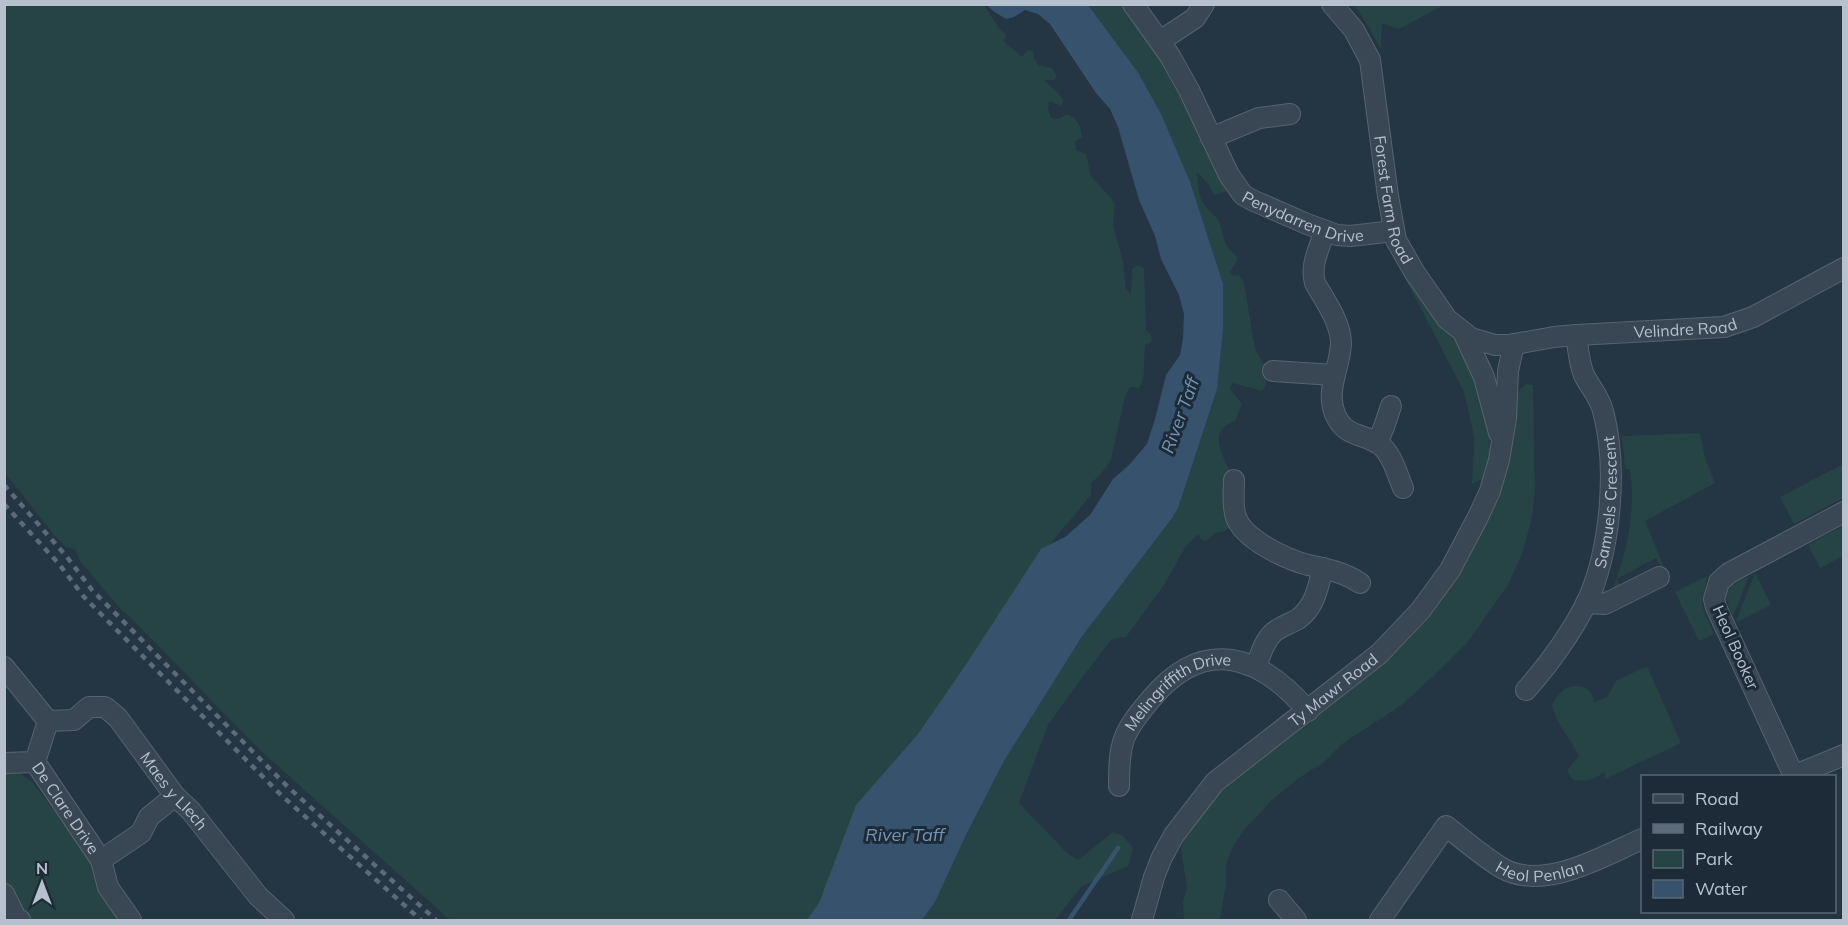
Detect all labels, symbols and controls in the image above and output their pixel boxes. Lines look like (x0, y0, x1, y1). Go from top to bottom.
street label: Forest Farm Road (1370, 134, 1418, 267)
street label: Penydarren Drive (1239, 187, 1365, 246)
street label: Velindre Road (1633, 313, 1740, 342)
water label: River Taff (1156, 372, 1205, 456)
street label: Samuels Crescent (1590, 435, 1621, 570)
street label: Heol Booker (1709, 602, 1763, 692)
street label: Melingriffith Drive (1120, 649, 1232, 734)
street label: Ty Mawr Road (1284, 649, 1382, 731)
street label: Maes y Llech (136, 748, 212, 834)
street label: De Clare Drive (28, 758, 104, 858)
legend (1641, 775, 1836, 913)
text: Road (1695, 787, 1739, 810)
text: Railway (1695, 817, 1763, 840)
water label: River Taff (865, 823, 947, 846)
text: Park (1695, 847, 1734, 870)
north arrow (12, 853, 72, 913)
street label: Heol Penlan (1492, 856, 1586, 886)
text: N (36, 858, 48, 878)
text: Water (1695, 877, 1748, 900)

